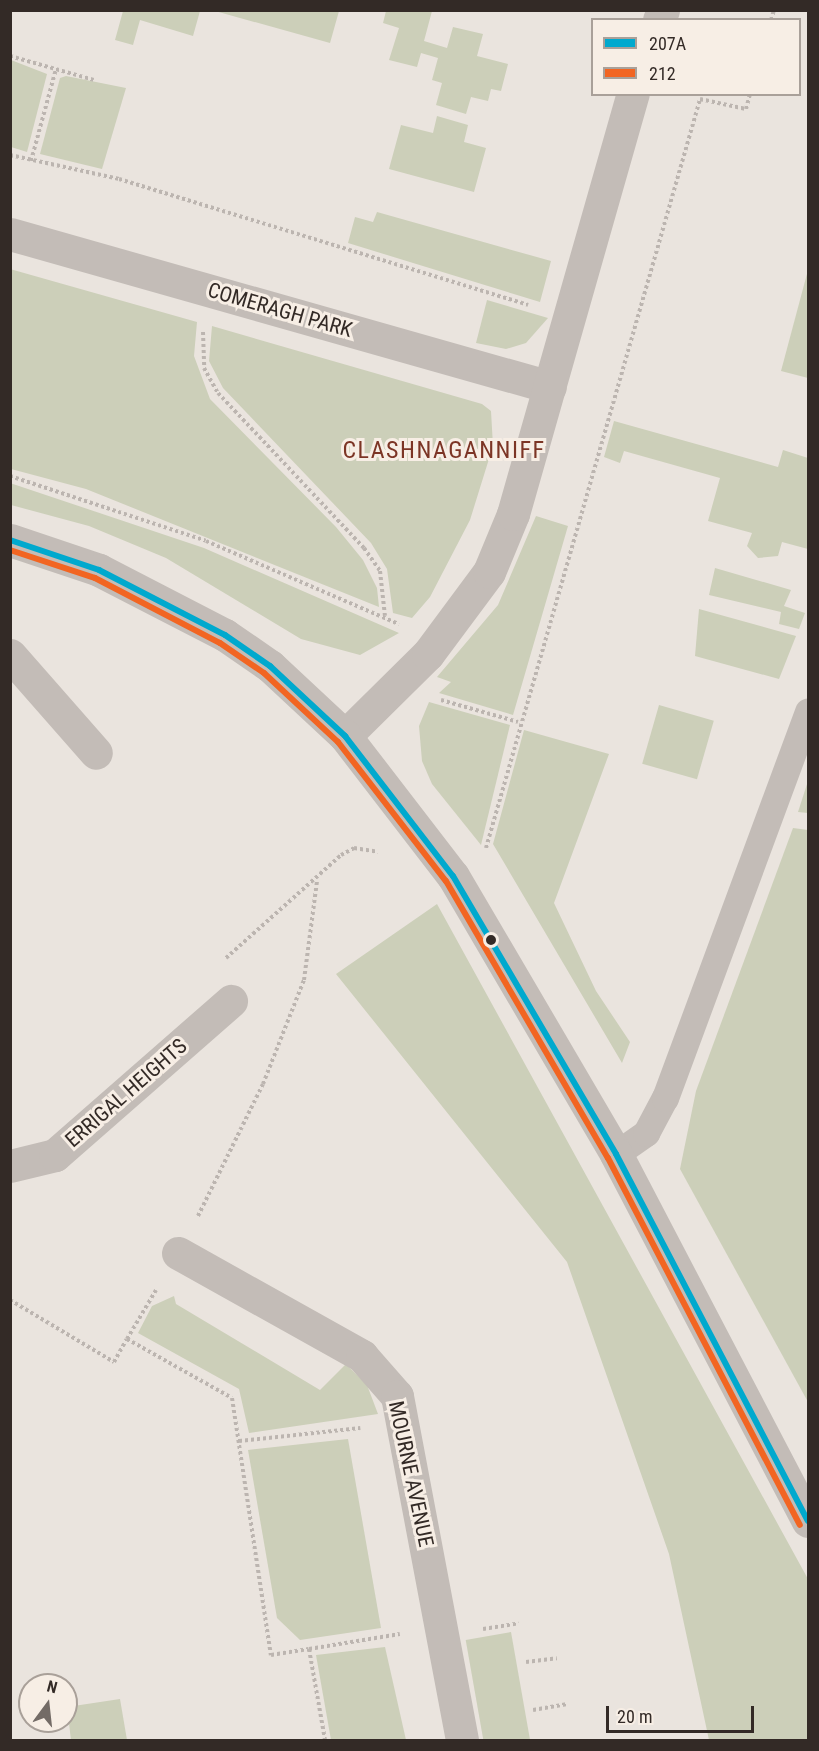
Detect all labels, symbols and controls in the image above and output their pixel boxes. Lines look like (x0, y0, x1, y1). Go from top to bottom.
legend (591, 18, 801, 96)
text: 207A (649, 33, 686, 54)
text: 212 (649, 63, 676, 84)
street label: COMERAGH PARK (205, 277, 355, 343)
district label: CLASHNAGANNIFF (342, 437, 546, 465)
unlabelled marker (485, 934, 497, 946)
street label: ERRIGAL HEIGHTS (60, 1033, 192, 1153)
street label: MOURNE AVENUE (383, 1399, 439, 1549)
north arrow (18, 1673, 78, 1733)
text: N (45, 1677, 59, 1698)
scale bar (609, 1694, 758, 1732)
text: 20 m (617, 1706, 652, 1727)

